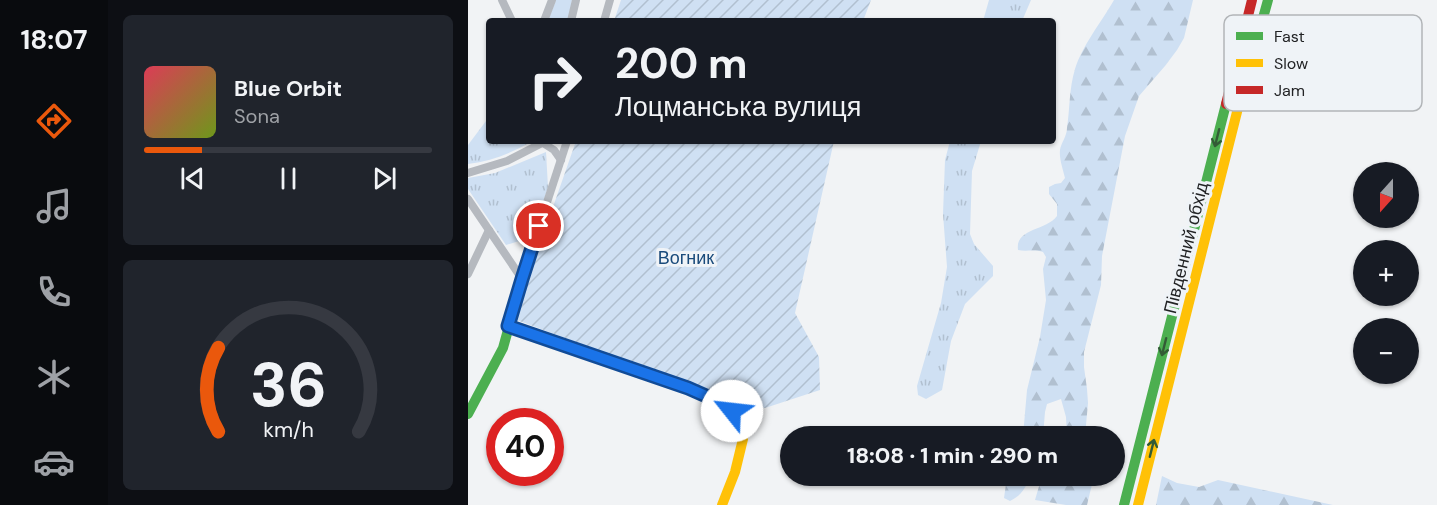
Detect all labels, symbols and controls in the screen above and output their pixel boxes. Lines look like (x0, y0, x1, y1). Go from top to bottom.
legend (1224, 15, 1422, 111)
text: 18:07 (20, 22, 88, 57)
text: Fast (1274, 26, 1305, 47)
text: 200 m (615, 36, 748, 91)
icon: right (516, 42, 594, 120)
text: Slow (1274, 53, 1308, 74)
text: Blue Orbit (234, 74, 342, 103)
text: Jam (1274, 80, 1305, 101)
text: Лоцманська вулиця (615, 89, 861, 124)
icon: directions (33, 100, 75, 142)
text: Sona (234, 103, 280, 129)
one-way arrow (1211, 128, 1223, 147)
icon: previous (176, 162, 209, 195)
icon: pause (272, 162, 305, 195)
icon: next (368, 162, 401, 195)
north arrow (1353, 162, 1419, 228)
map controls (1353, 162, 1419, 384)
street label: Південний обхід (1158, 179, 1214, 316)
icon: music (33, 185, 75, 227)
pin (513, 200, 564, 251)
icon: arrive (522, 209, 555, 242)
button: + (1353, 240, 1419, 306)
park label: Вогник (658, 246, 714, 270)
icon: phone (33, 271, 75, 313)
button: − (1353, 318, 1419, 384)
one-way arrow (1157, 338, 1169, 357)
text: 36 (249, 344, 327, 425)
icon: climate (33, 356, 75, 398)
position arrow (700, 379, 764, 443)
speed limit sign: 40 (486, 408, 564, 486)
text: km/h (263, 416, 313, 444)
one-way arrow (1147, 439, 1159, 458)
icon: car (33, 441, 75, 483)
text: 18:08 · 1 min · 290 m (847, 441, 1058, 470)

